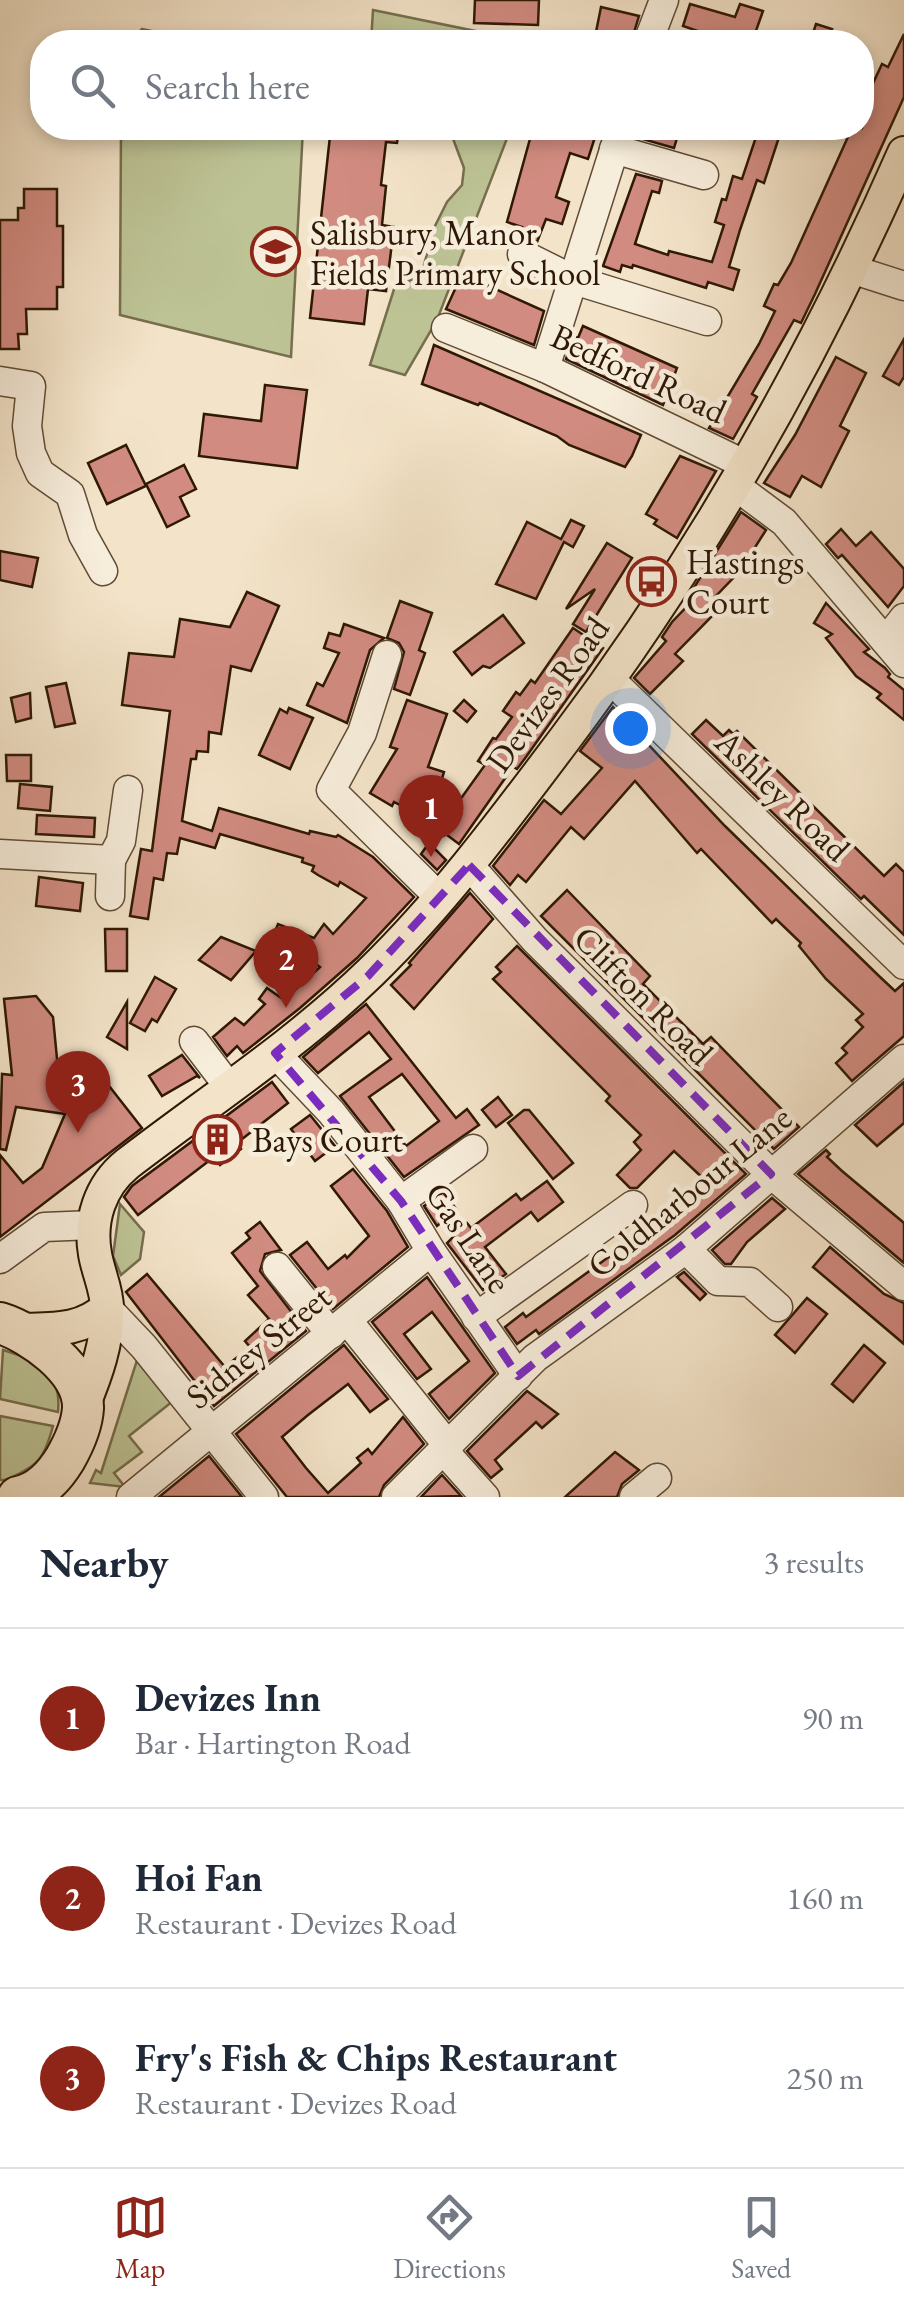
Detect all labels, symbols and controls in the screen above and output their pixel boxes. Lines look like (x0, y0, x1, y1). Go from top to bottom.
search box (30, 30, 874, 140)
icon: search (65, 58, 120, 113)
text: Search here (145, 61, 310, 110)
place label: Salisbury, Manor Fields Primary School (310, 210, 600, 295)
school or university icon: Salisbury, Manor Fields Primary School (249, 226, 301, 278)
street label: Bedford Road (544, 313, 734, 433)
place label: Hastings Court (686, 539, 804, 624)
bus stop icon: Hastings Court (625, 555, 677, 607)
street label: Devizes Road (475, 607, 619, 781)
your location (605, 703, 656, 754)
street label: Ashley Road (705, 719, 860, 871)
pin: 1 (398, 774, 464, 857)
street label: Clifton Road (564, 915, 724, 1075)
pin: 2 (254, 926, 318, 1008)
pin: 3 (46, 1050, 110, 1133)
street label: Coldharbour Lane (578, 1095, 800, 1287)
building icon: Bays Court (191, 1113, 243, 1165)
place label: Bays Court (252, 1117, 403, 1162)
street label: Gas Lane (416, 1173, 522, 1301)
street label: Sidney Street (176, 1274, 340, 1418)
text: Nearby (40, 1535, 169, 1590)
text: 3 results (764, 1541, 864, 1583)
text: Devizes Inn (135, 1673, 321, 1722)
text: 1 (64, 1697, 81, 1739)
text: 90 m (802, 1697, 864, 1739)
text: Bar · Hartington Road (135, 1722, 411, 1764)
text: Hoi Fan (135, 1853, 263, 1902)
text: 2 (64, 1877, 81, 1919)
text: 160 m (787, 1877, 864, 1919)
text: Restaurant · Devizes Road (135, 1902, 457, 1944)
text: Fry's Fish & Chips Restaurant (135, 2033, 617, 2082)
text: 3 (64, 2057, 81, 2099)
text: 250 m (787, 2057, 864, 2099)
text: Restaurant · Devizes Road (135, 2082, 457, 2124)
tab: Map (113, 2190, 168, 2286)
tab: Directions (393, 2190, 506, 2286)
tab: Saved (731, 2190, 791, 2286)

